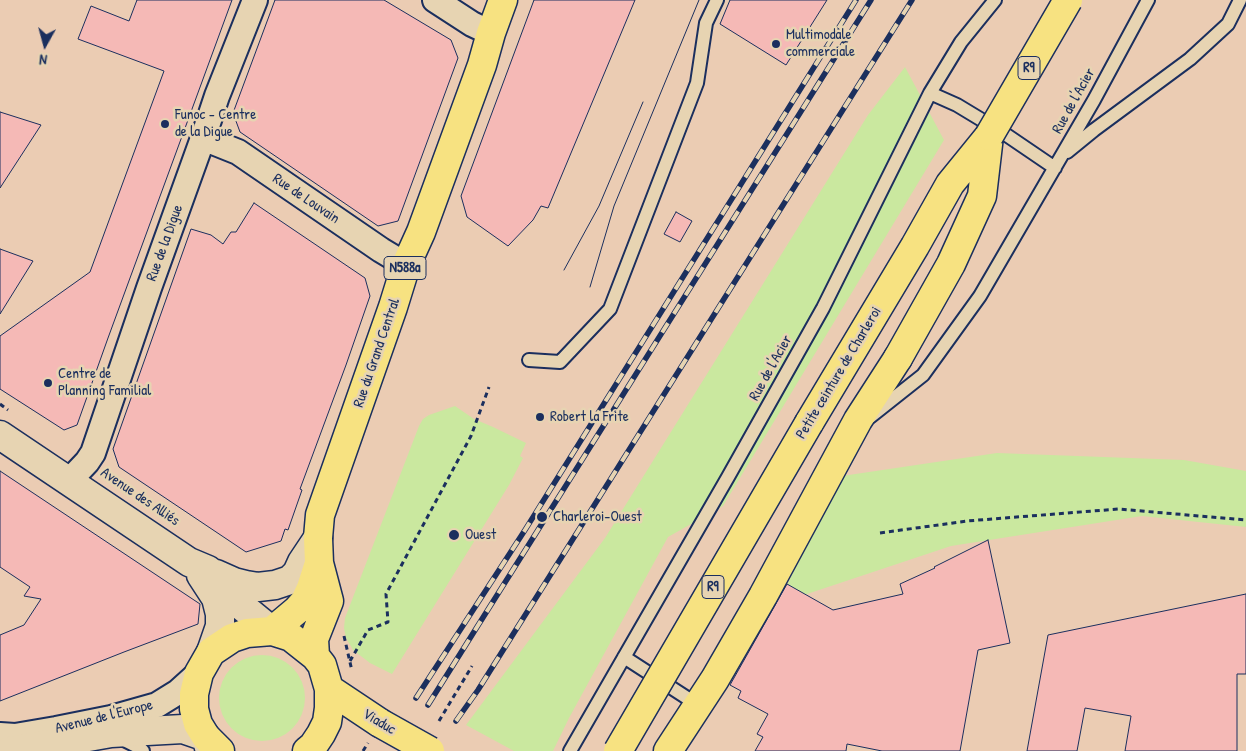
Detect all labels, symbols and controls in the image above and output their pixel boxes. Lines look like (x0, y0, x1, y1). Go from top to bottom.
north arrow (20, 20, 70, 70)
place label: Multimodale commerciale (786, 26, 855, 61)
marker: Multimodale commerciale (770, 38, 782, 50)
text: N (38, 51, 48, 70)
road number: R9 (1018, 56, 1040, 80)
street label: Rue de l'Acier (1049, 65, 1099, 137)
place label: Funoc - Centre de la Digue (175, 106, 256, 141)
marker: Funoc - Centre de la Digue (159, 118, 171, 130)
street label: Rue de Louvain (269, 170, 343, 228)
street label: Rue de la Digue (143, 202, 187, 284)
road number: N588a (384, 256, 426, 280)
street label: Rue du Grand Central (350, 296, 404, 410)
street label: Petite ceinture de Charleroi (792, 304, 886, 442)
street label: Rue de l'Acier (746, 332, 796, 404)
place label: Centre de Planning Familial (58, 365, 151, 400)
marker: Centre de Planning Familial (42, 377, 54, 389)
place label: Robert la Frite (550, 408, 629, 426)
marker: Robert la Frite (534, 411, 546, 423)
street label: Avenue des Alliés (97, 464, 183, 530)
place label: Charleroi-Ouest (553, 508, 642, 526)
marker: Charleroi-Ouest (535, 510, 549, 524)
place label: Ouest (465, 526, 496, 544)
marker: Ouest (447, 528, 461, 542)
road number: R9 (702, 576, 724, 598)
street label: Avenue de l'Europe (53, 696, 155, 738)
street label: Viaduc (359, 705, 399, 739)

